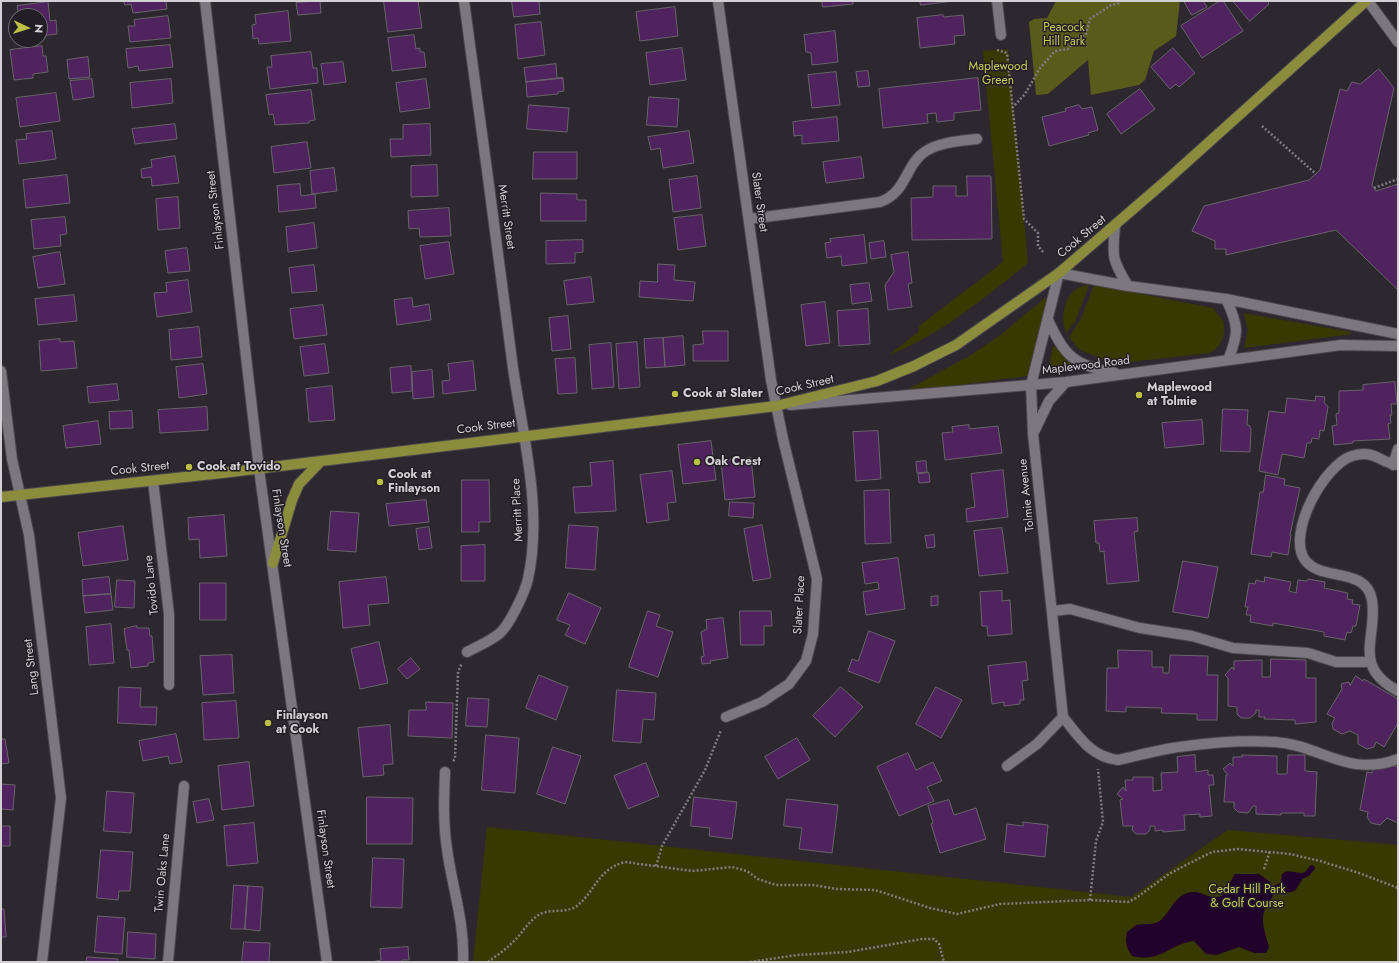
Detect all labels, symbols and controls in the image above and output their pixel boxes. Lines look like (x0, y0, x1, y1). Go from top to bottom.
north arrow (8, 8, 48, 48)
park label: Peacock Hill Park (1043, 21, 1085, 49)
text: N (31, 24, 47, 34)
park label: Maplewood Green (968, 60, 1028, 88)
street label: Finlayson Street (204, 170, 228, 250)
street label: Slater Street (748, 171, 770, 233)
street label: Merritt Street (494, 184, 518, 250)
street label: Cook Street (1055, 213, 1109, 261)
street label: Maplewood Road (1041, 353, 1131, 379)
street label: Cook Street (775, 372, 835, 400)
place label: Maplewood at Tolmie (1147, 381, 1212, 409)
place label: Cook at Slater (683, 387, 763, 401)
marker: Cook at Slater (670, 389, 680, 399)
marker: Maplewood at Tolmie (1134, 390, 1144, 400)
street label: Cook Street (456, 416, 516, 438)
place label: Oak Crest (705, 455, 761, 469)
marker: Oak Crest (692, 457, 702, 467)
street label: Tolmie Avenue (1016, 458, 1038, 532)
street label: Cook Street (110, 459, 170, 479)
place label: Cook at Tovido (197, 460, 281, 474)
marker: Cook at Tovido (184, 462, 194, 472)
place label: Cook at Finlayson (388, 468, 440, 496)
marker: Cook at Finlayson (375, 477, 385, 487)
street label: Merritt Place (509, 478, 527, 542)
street label: Finlayson Street (268, 488, 294, 568)
street label: Tovido Lane (142, 555, 162, 615)
street label: Slater Place (791, 575, 809, 635)
street label: Lang Street (21, 638, 43, 696)
place label: Finlayson at Cook (276, 709, 328, 737)
marker: Finlayson at Cook (263, 718, 273, 728)
street label: Finlayson Street (312, 809, 338, 889)
street label: Twin Oaks Lane (152, 833, 174, 913)
park label: Cedar Hill Park & Golf Course (1209, 883, 1285, 911)

